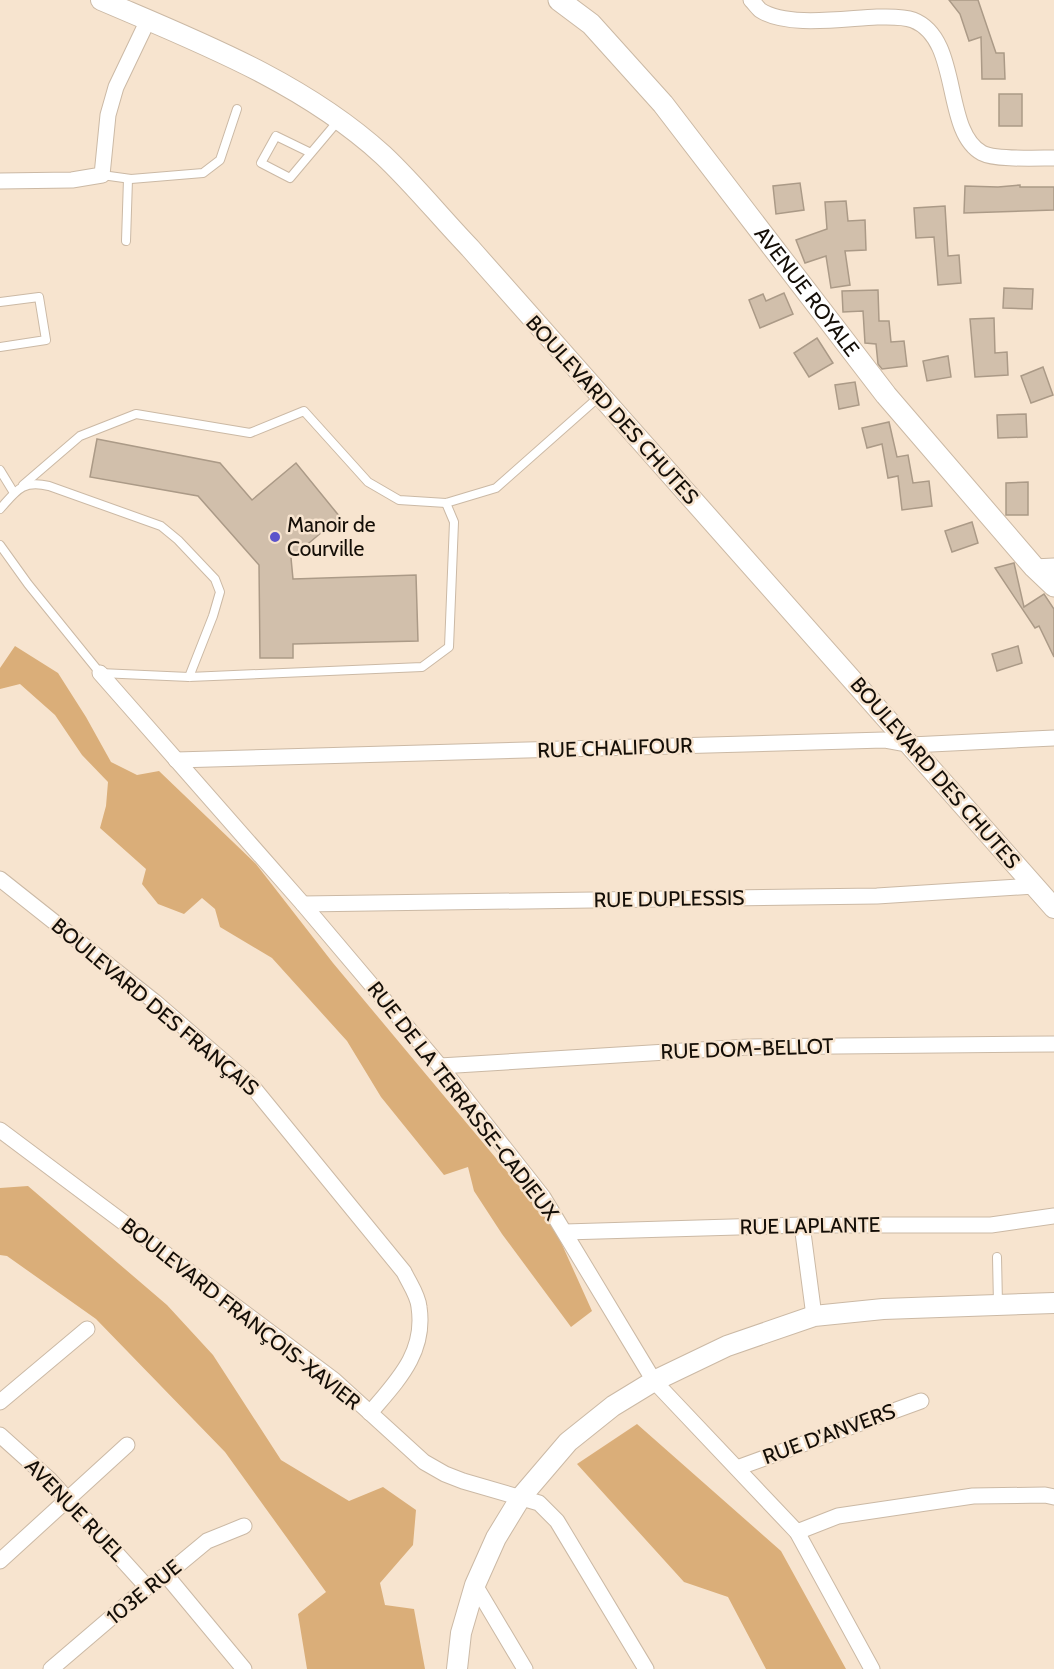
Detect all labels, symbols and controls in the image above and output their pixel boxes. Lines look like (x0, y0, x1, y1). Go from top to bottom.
street label: AVENUE ROYALE (750, 222, 865, 361)
street label: BOULEVARD DES CHUTES (521, 310, 704, 509)
place label: Manoir de Courville (287, 512, 376, 561)
marker: Manoir de Courville (268, 530, 282, 544)
street label: BOULEVARD DES CHUTES (845, 672, 1025, 873)
street label: RUE CHALIFOUR (537, 732, 694, 763)
street label: RUE DUPLESSIS (593, 885, 745, 912)
street label: BOULEVARD DES FRANÇAIS (47, 913, 264, 1100)
street label: RUE DE LA TERRASSE-CADIEUX (363, 976, 565, 1225)
street label: RUE DOM-BELLOT (660, 1033, 834, 1064)
street label: BOULEVARD FRANÇOIS-XAVIER (117, 1212, 366, 1415)
street label: RUE LAPLANTE (739, 1212, 881, 1239)
street label: RUE D'ANVERS (759, 1398, 899, 1469)
street label: AVENUE RUEL (20, 1453, 131, 1566)
street label: 103E RUE (101, 1554, 186, 1629)

